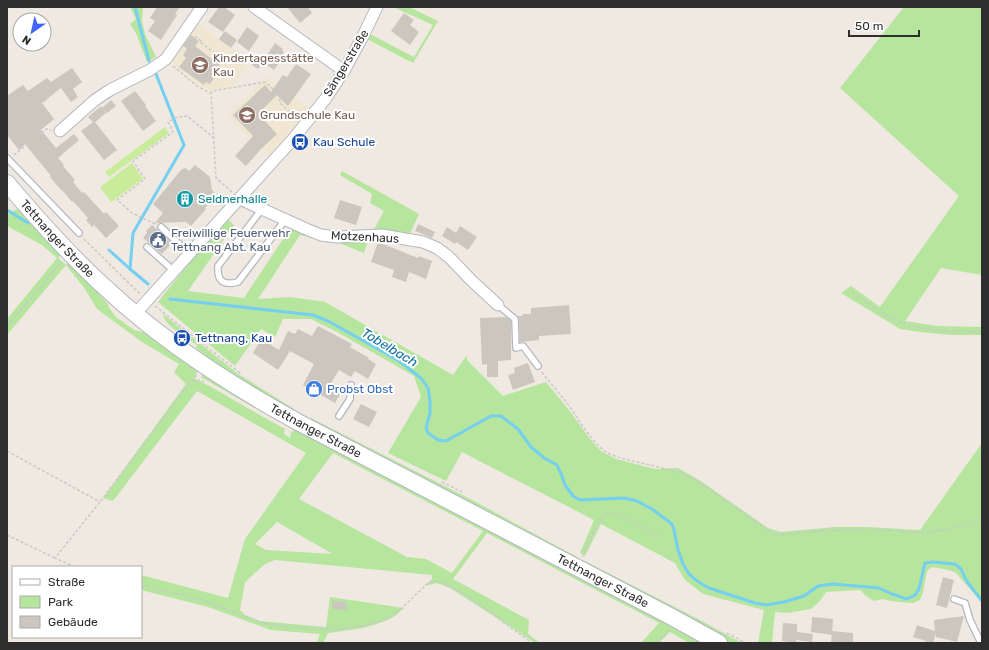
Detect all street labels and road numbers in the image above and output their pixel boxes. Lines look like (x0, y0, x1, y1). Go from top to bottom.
street label: Sängerstraße (321, 27, 372, 99)
street label: Tettnanger Straße (17, 197, 97, 281)
street label: Motzenhaus (331, 228, 399, 246)
street label: Tettnanger Straße (268, 401, 364, 461)
street label: Tettnanger Straße (555, 551, 651, 611)

